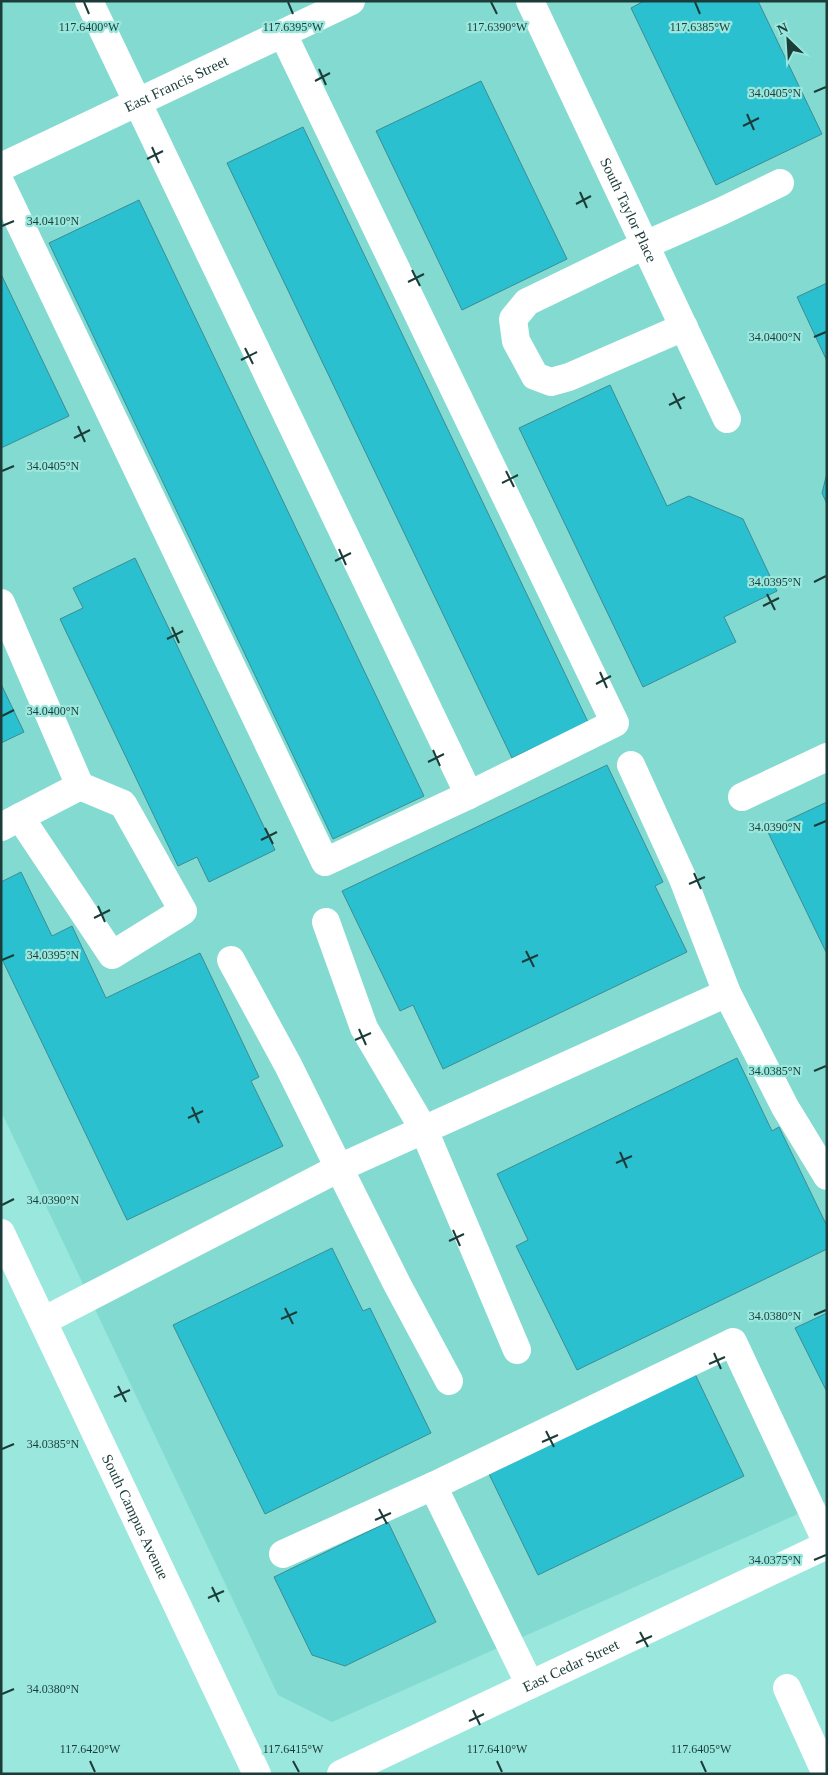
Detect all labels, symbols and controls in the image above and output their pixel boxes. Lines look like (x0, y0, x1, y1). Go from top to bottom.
north arrow (763, 15, 813, 65)
text: 117.6400°W (59, 20, 120, 34)
text: 117.6395°W (263, 20, 324, 34)
text: 117.6390°W (467, 20, 528, 34)
text: 117.6385°W (670, 20, 731, 34)
text: N (775, 20, 790, 38)
street label: East Francis Street (122, 52, 231, 115)
text: 34.0405°N (749, 86, 802, 100)
street label: South Taylor Place (597, 155, 660, 265)
text: 34.0410°N (27, 214, 80, 228)
text: 34.0400°N (749, 330, 802, 344)
text: 34.0405°N (27, 459, 80, 473)
text: 34.0395°N (749, 575, 802, 589)
text: 34.0400°N (27, 704, 80, 718)
text: 34.0390°N (749, 820, 802, 834)
text: 34.0395°N (27, 948, 80, 962)
text: 34.0385°N (749, 1064, 802, 1078)
text: 34.0390°N (27, 1193, 80, 1207)
text: 34.0380°N (749, 1309, 802, 1323)
text: 34.0385°N (27, 1437, 80, 1451)
street label: South Campus Avenue (99, 1452, 172, 1582)
text: 34.0375°N (749, 1553, 802, 1567)
street label: East Cedar Street (520, 1636, 622, 1695)
text: 34.0380°N (27, 1682, 80, 1696)
text: 117.6420°W (60, 1742, 121, 1756)
text: 117.6415°W (263, 1742, 324, 1756)
text: 117.6410°W (467, 1742, 528, 1756)
text: 117.6405°W (671, 1742, 732, 1756)

